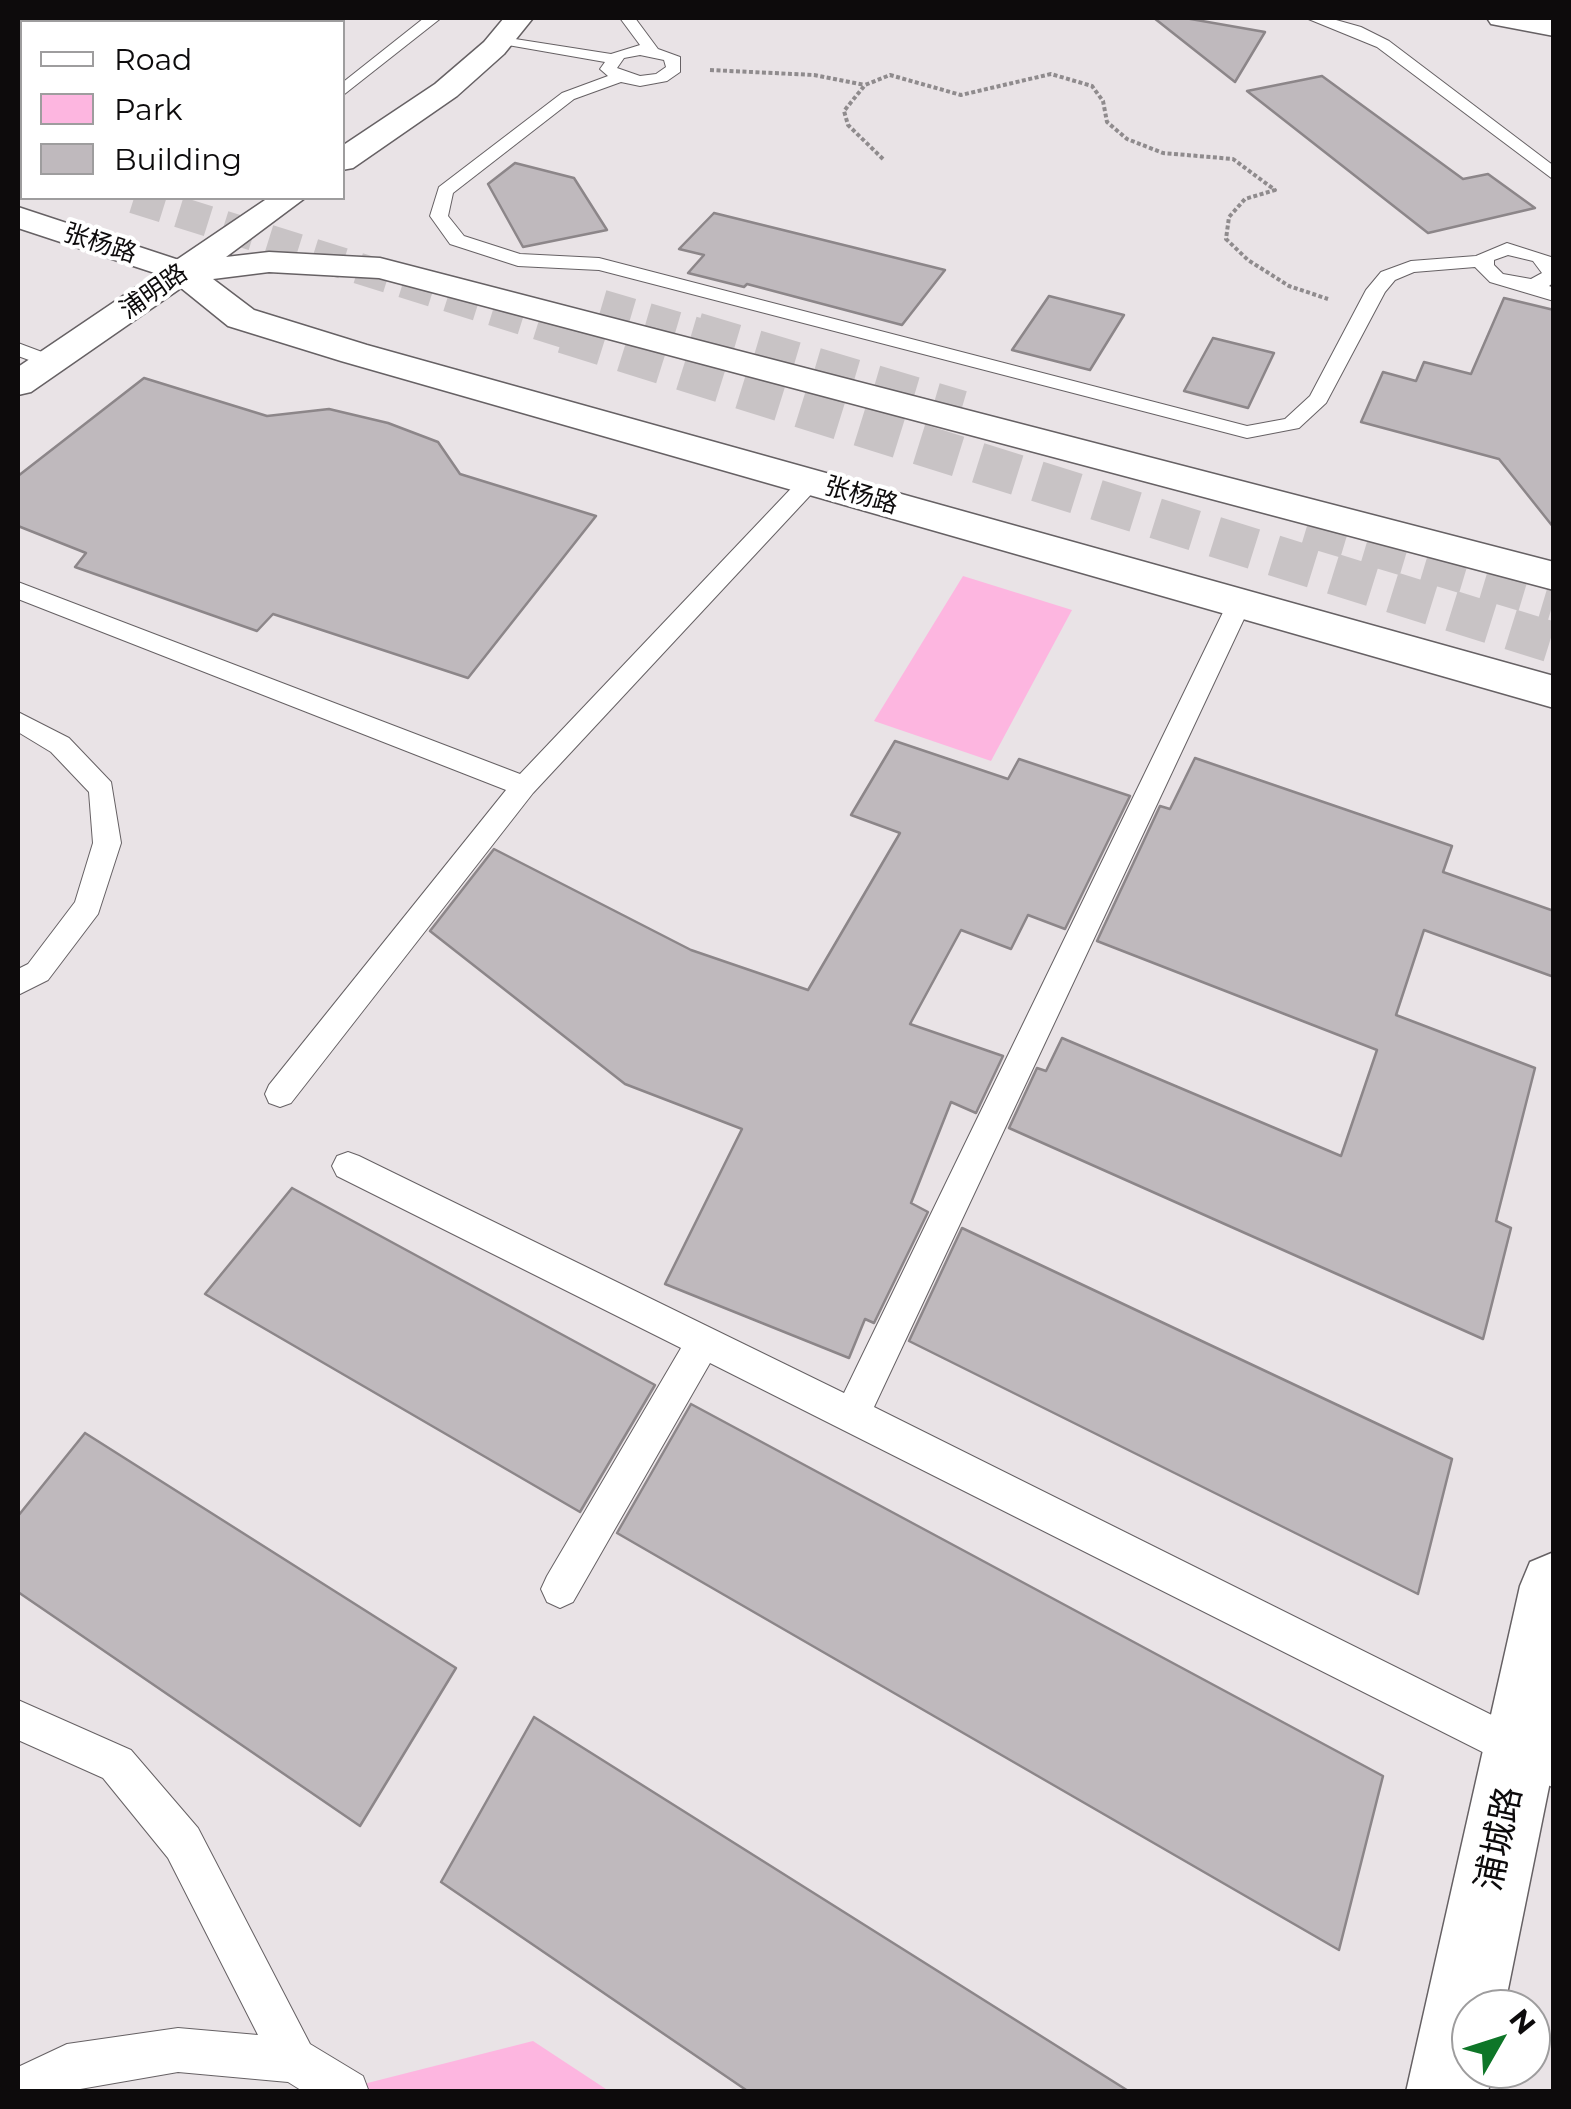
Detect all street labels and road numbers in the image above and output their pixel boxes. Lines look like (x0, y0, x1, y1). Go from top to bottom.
street label: 张杨路 (60, 218, 140, 270)
street label: 浦明路 (115, 258, 193, 326)
street label: 张杨路 (821, 471, 901, 521)
street label: 浦城路 (1469, 1783, 1531, 1895)

